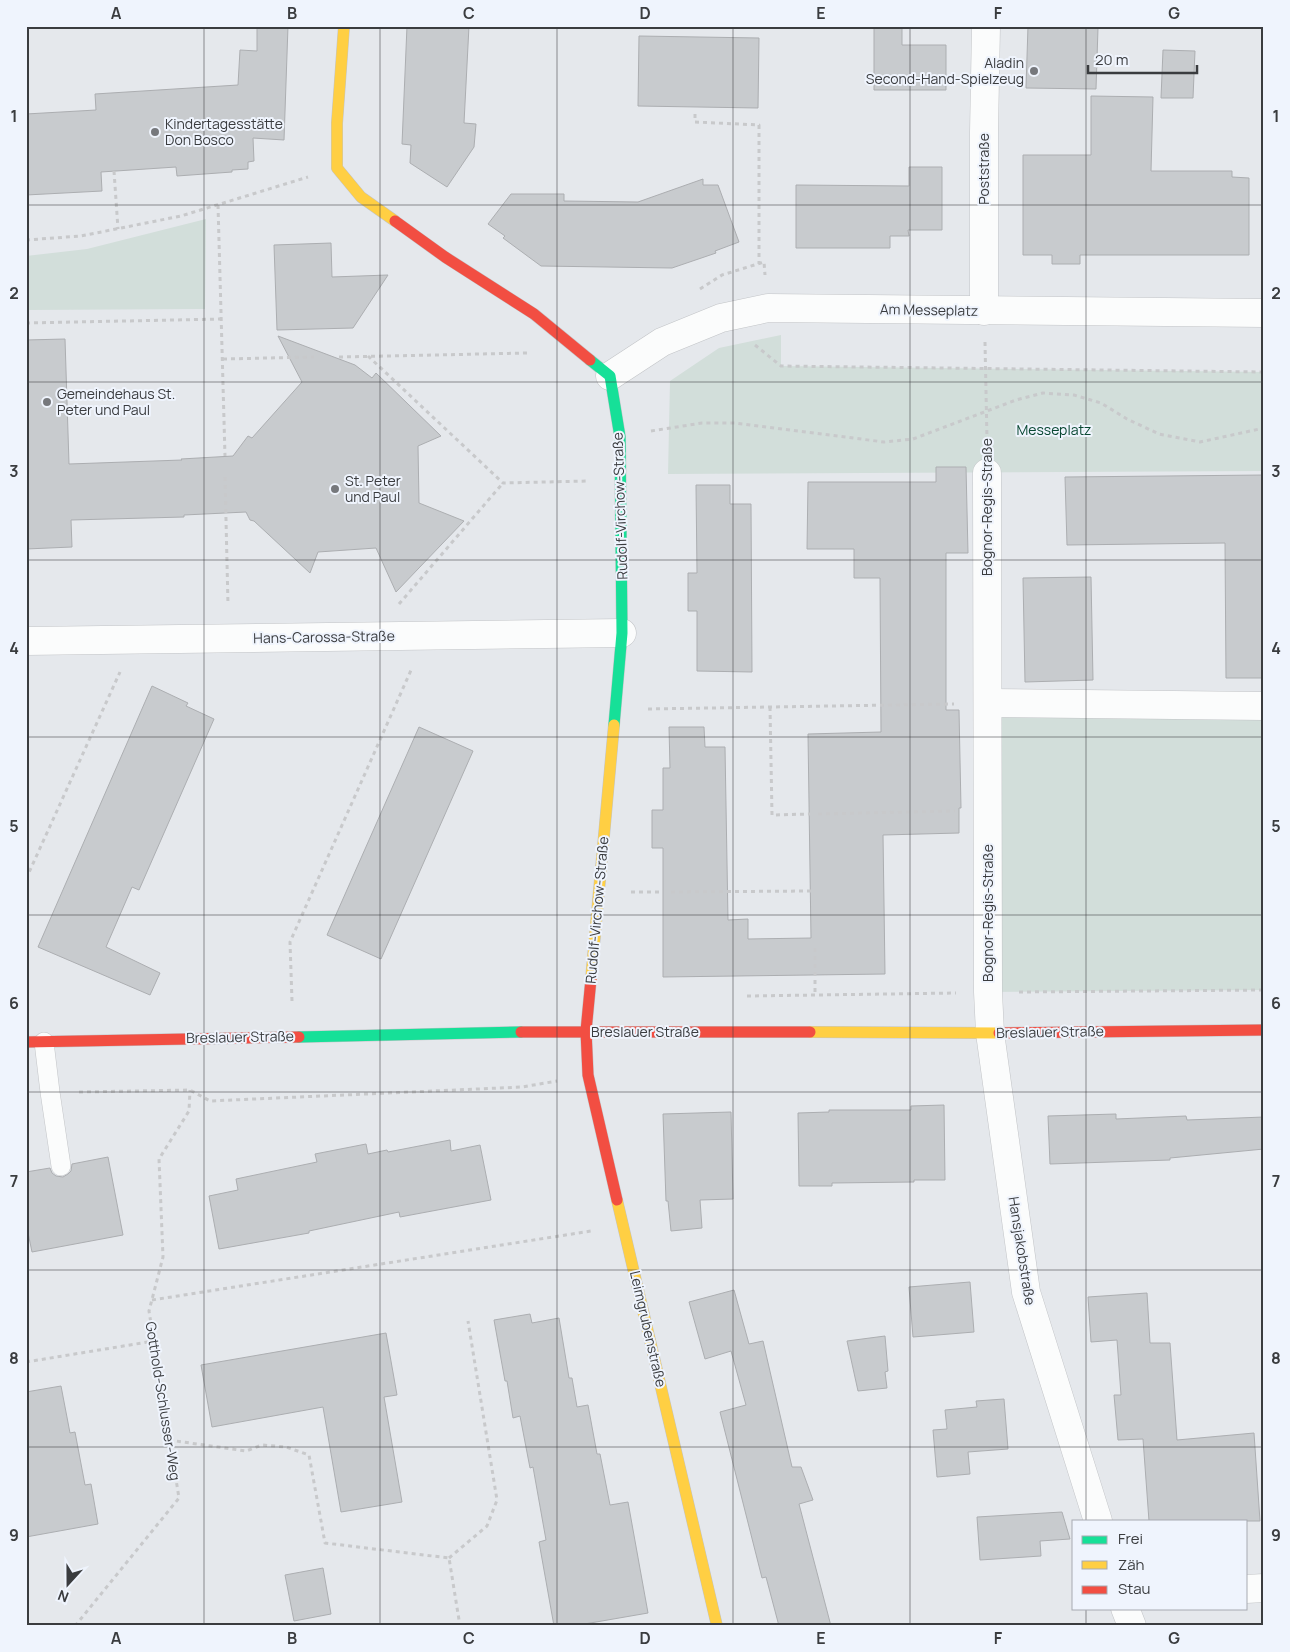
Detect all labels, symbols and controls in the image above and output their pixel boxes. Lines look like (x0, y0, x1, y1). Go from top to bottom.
text: A (111, 2, 122, 24)
text: B (287, 2, 297, 24)
text: C (463, 2, 475, 24)
text: D (639, 2, 651, 24)
text: E (816, 2, 826, 24)
text: F (994, 2, 1003, 24)
text: G (1168, 2, 1180, 24)
scale bar (1088, 42, 1196, 74)
text: 20 m (1095, 49, 1128, 70)
place label: Aladin Second-Hand-Spielzeug (866, 53, 1024, 88)
marker: Aladin Second-Hand-Spielzeug (1028, 65, 1040, 77)
text: 1 (10, 105, 18, 127)
text: 1 (1272, 105, 1280, 127)
place label: Kindertagesstätte Don Bosco (165, 114, 283, 149)
marker: Kindertagesstätte Don Bosco (149, 126, 161, 138)
street label: Poststraße (974, 133, 993, 205)
text: 2 (9, 282, 19, 304)
text: 2 (1271, 282, 1281, 304)
street label: Am Messeplatz (880, 299, 978, 320)
place label: Gemeindehaus St. Peter und Paul (57, 384, 175, 419)
marker: Gemeindehaus St. Peter und Paul (41, 396, 53, 408)
park label: Messeplatz (1017, 420, 1091, 439)
street label: Rudolf-Virchow-Straße (607, 432, 632, 580)
street label: Bognor-Regis-Straße (977, 438, 996, 576)
text: 3 (9, 460, 19, 482)
text: 3 (1271, 460, 1281, 482)
place label: St. Peter und Paul (345, 471, 401, 506)
marker: St. Peter und Paul (329, 483, 341, 495)
street label: Hans-Carossa-Straße (253, 626, 395, 647)
text: 4 (9, 637, 19, 659)
text: 4 (1271, 637, 1281, 659)
text: 5 (9, 815, 19, 837)
text: 5 (1271, 815, 1281, 837)
street label: Rudolf-Virchow-Straße (581, 836, 612, 984)
street label: Bognor-Regis-Straße (978, 844, 997, 982)
text: 6 (9, 992, 19, 1014)
text: 6 (1271, 992, 1281, 1014)
street label: Breslauer Straße (996, 1021, 1104, 1042)
street label: Breslauer Straße (591, 1022, 699, 1041)
street label: Breslauer Straße (186, 1026, 294, 1047)
text: 7 (10, 1170, 18, 1192)
text: 7 (1272, 1170, 1280, 1192)
street label: Hansjakobstraße (1005, 1195, 1040, 1307)
street label: Leimgrubenstraße (626, 1269, 671, 1389)
street label: Gotthold-Schlusser-Weg (142, 1320, 185, 1482)
text: 8 (9, 1347, 19, 1369)
text: 8 (1271, 1347, 1281, 1369)
legend (1072, 1520, 1248, 1610)
text: 9 (9, 1524, 19, 1546)
text: 9 (1271, 1524, 1281, 1546)
text: Frei (1118, 1528, 1143, 1549)
text: Zäh (1118, 1554, 1145, 1575)
north arrow (42, 1560, 92, 1610)
text: Stau (1118, 1578, 1151, 1599)
text: N (55, 1586, 71, 1607)
text: A (111, 1627, 122, 1649)
text: B (287, 1627, 297, 1649)
text: C (463, 1627, 475, 1649)
text: D (639, 1627, 651, 1649)
text: E (816, 1627, 826, 1649)
text: F (994, 1627, 1003, 1649)
text: G (1168, 1627, 1180, 1649)

